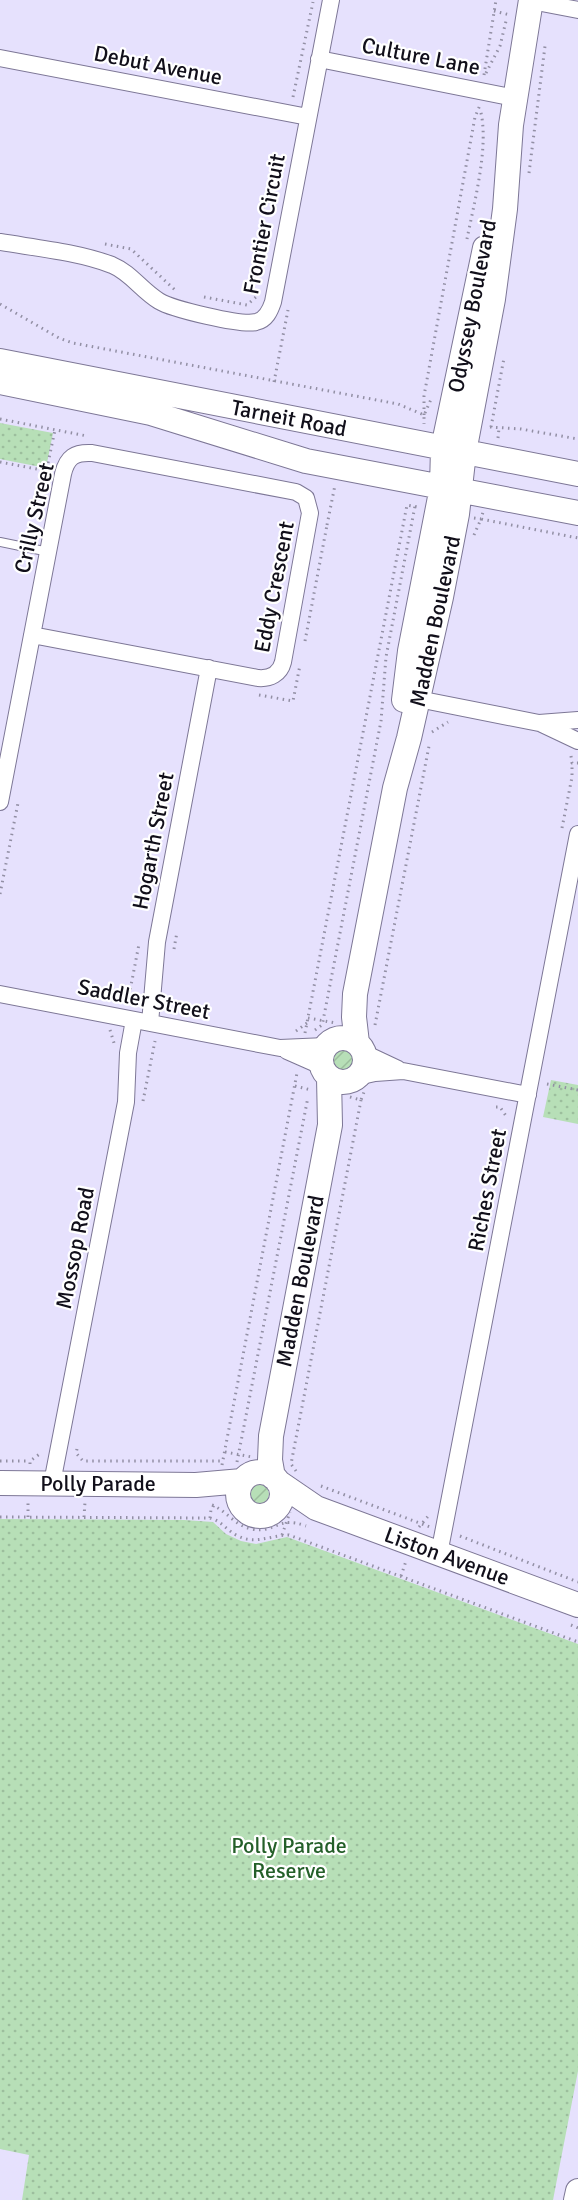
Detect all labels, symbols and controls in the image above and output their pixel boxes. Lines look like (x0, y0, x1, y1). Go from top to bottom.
street label: Culture Lane (360, 31, 482, 81)
street label: Debut Avenue (91, 39, 225, 91)
street label: Frontier Circuit (237, 151, 291, 297)
street label: Odyssey Boulevard (442, 217, 502, 395)
street label: Tarneit Road (229, 394, 349, 442)
street label: Crilly Street (8, 460, 60, 576)
street label: Eddy Crescent (248, 519, 300, 655)
street label: Madden Boulevard (404, 533, 466, 709)
street label: Hogarth Street (126, 770, 180, 912)
street label: Saddler Street (76, 973, 213, 1025)
street label: Riches Street (462, 1126, 512, 1254)
street label: Mossop Road (50, 1185, 100, 1311)
street label: Madden Boulevard (270, 1193, 330, 1369)
street label: Polly Parade (40, 1470, 156, 1497)
street label: Liston Avenue (381, 1521, 513, 1591)
park label: Polly Parade Reserve (231, 1832, 347, 1884)

